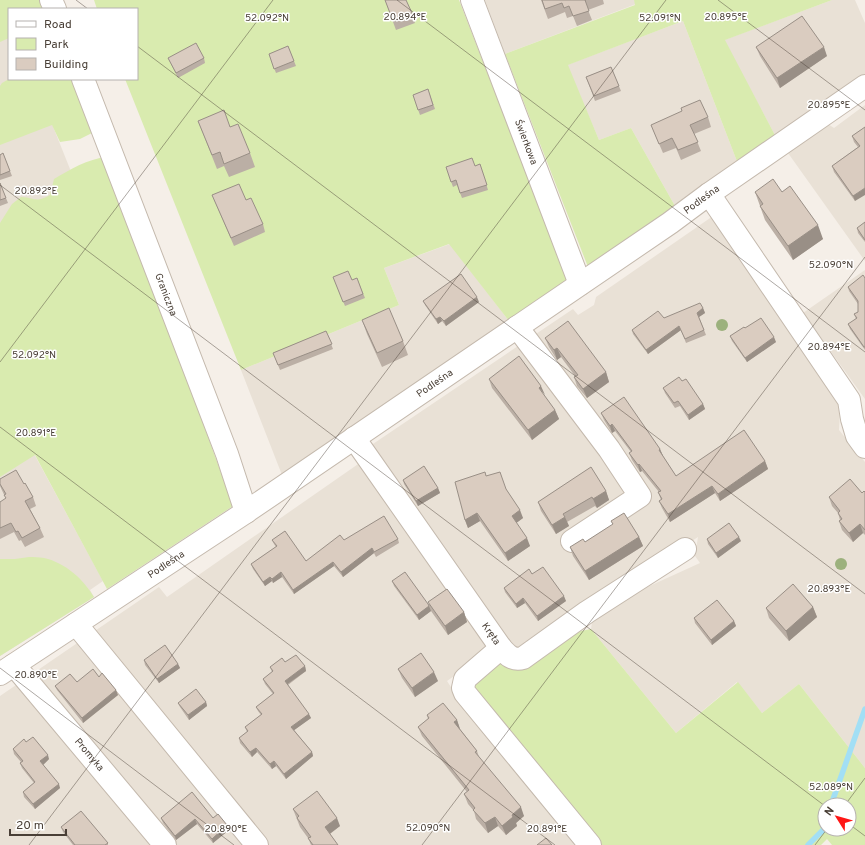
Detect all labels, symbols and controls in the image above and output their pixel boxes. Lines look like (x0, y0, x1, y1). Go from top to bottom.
legend (8, 8, 138, 80)
text: 20.894°E (384, 11, 426, 24)
text: 20.895°E (705, 11, 747, 24)
text: 52.092°N (245, 12, 289, 25)
text: 52.091°N (639, 12, 681, 25)
text: Road (44, 17, 72, 33)
text: Park (44, 37, 69, 53)
text: Building (44, 57, 88, 73)
text: 20.895°E (808, 99, 850, 112)
street label: Świerkowa (512, 118, 541, 167)
street label: Podleśna (681, 182, 722, 217)
text: 20.892°E (15, 185, 57, 198)
text: 52.090°N (809, 259, 853, 272)
street label: Graniczna (152, 271, 180, 318)
text: 20.894°E (808, 341, 850, 354)
text: 52.092°N (12, 349, 56, 362)
street label: Podleśna (414, 366, 456, 400)
text: 20.891°E (16, 427, 56, 440)
street label: Podleśna (145, 548, 187, 581)
text: 20.893°E (808, 583, 850, 596)
street label: Kręta (479, 620, 503, 648)
text: 20.890°E (14, 669, 58, 682)
street label: Promyka (72, 735, 107, 774)
text: 52.089°N (809, 781, 853, 794)
north arrow (817, 797, 857, 837)
text: N (822, 804, 838, 819)
scale bar (10, 811, 66, 837)
text: 20 m (16, 818, 44, 834)
text: 52.090°N (406, 822, 450, 835)
text: 20.890°E (204, 823, 248, 836)
text: 20.891°E (527, 823, 567, 836)

